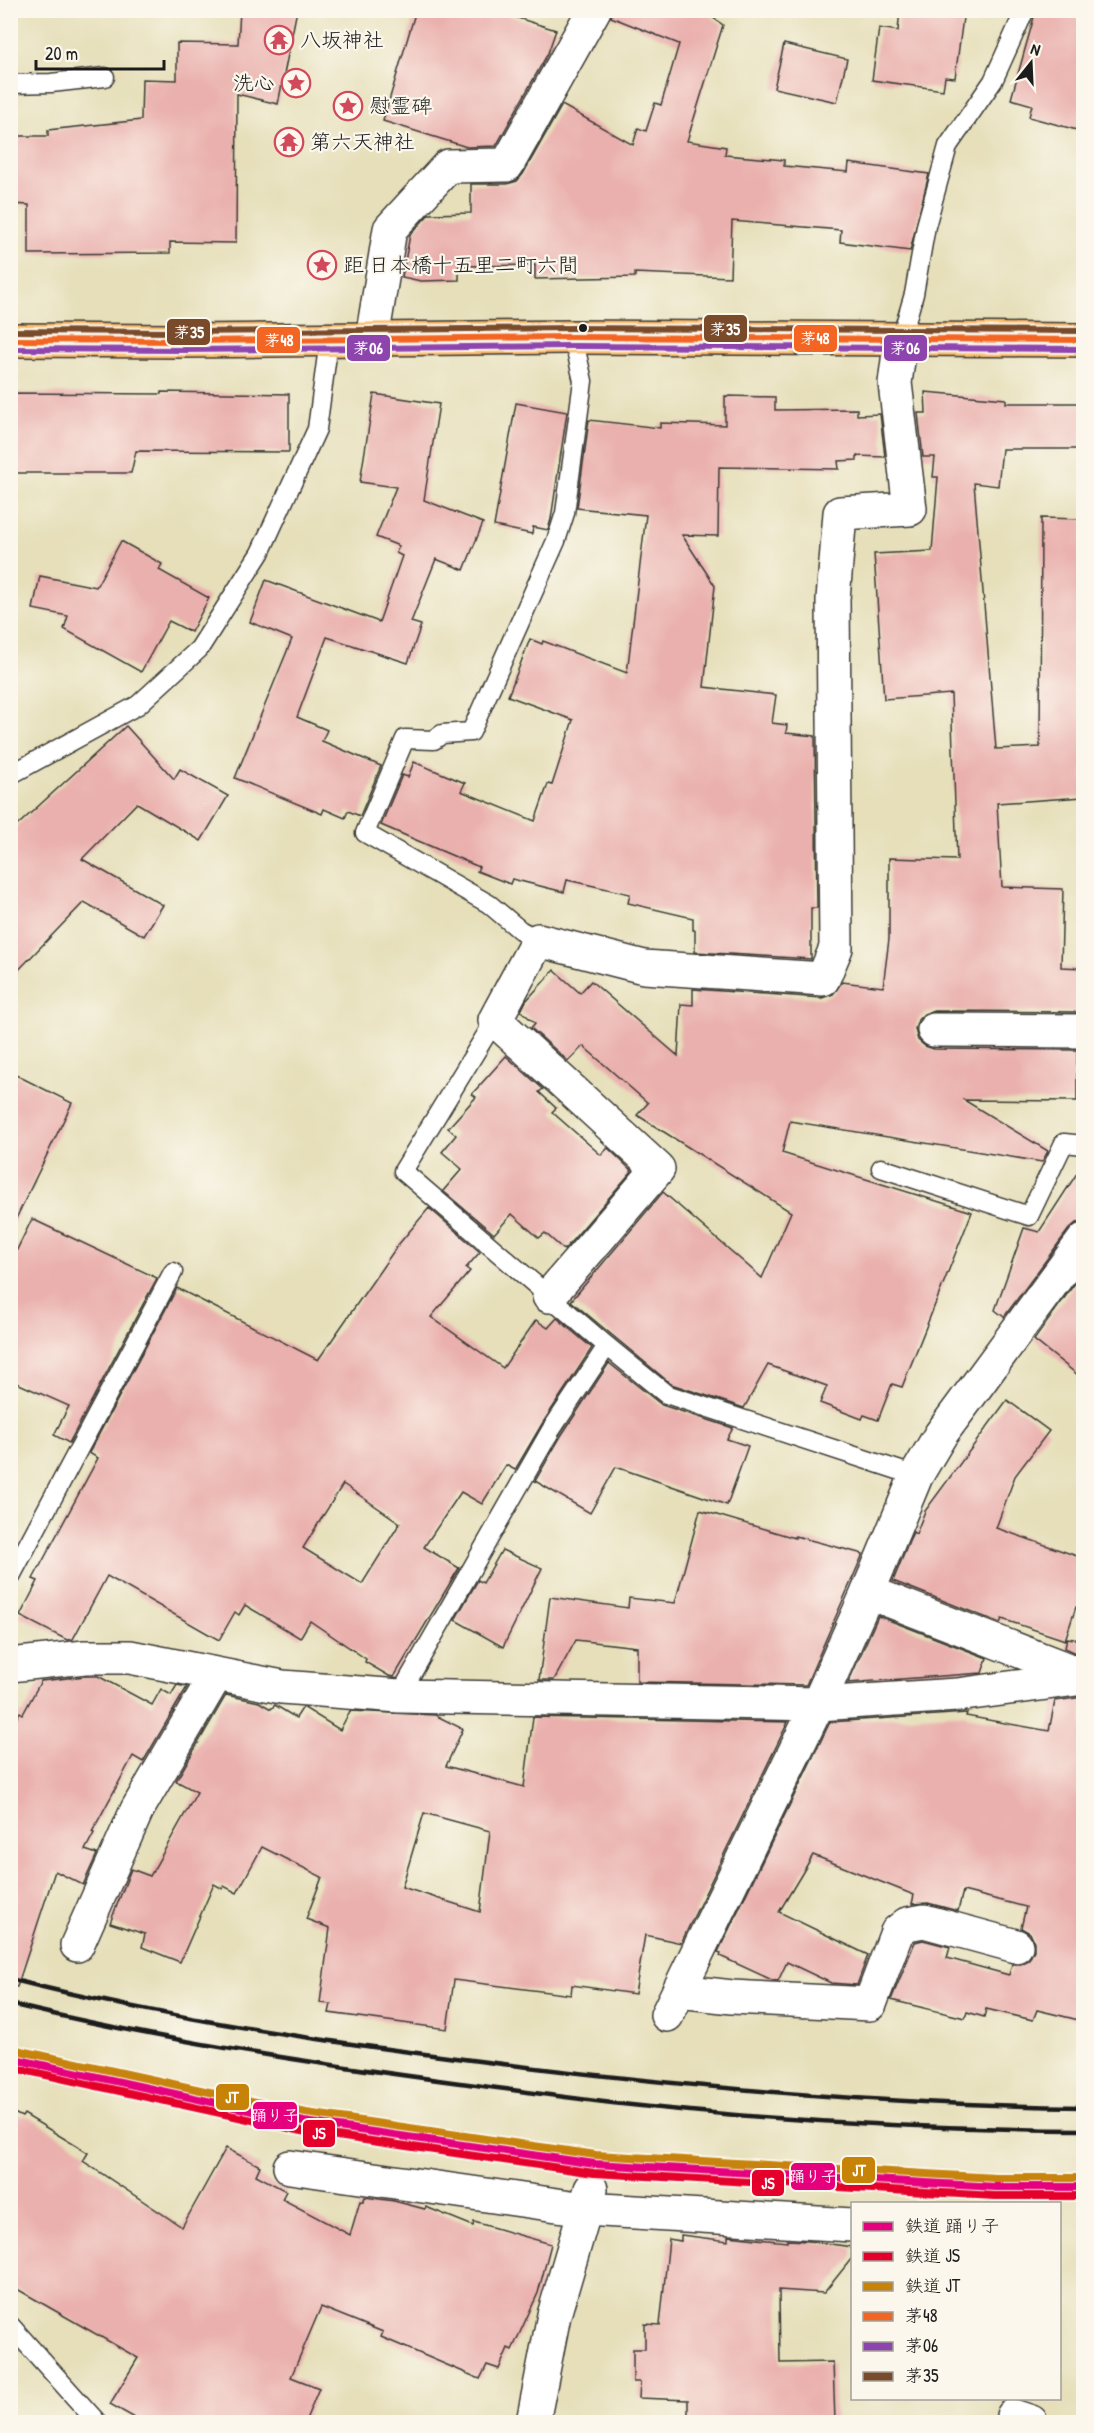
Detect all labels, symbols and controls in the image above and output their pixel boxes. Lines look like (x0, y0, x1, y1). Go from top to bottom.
temple icon: 八坂神社 (263, 24, 295, 56)
place label: 八坂神社 (300, 25, 384, 54)
scale bar (36, 33, 164, 71)
north arrow (1001, 33, 1061, 93)
text: N (1028, 37, 1044, 61)
text: 20 m (45, 41, 78, 66)
place icon: 洗心 (280, 67, 312, 99)
place label: 洗心 (233, 68, 275, 97)
place icon: 慰霊碑 (332, 90, 364, 122)
place label: 慰霊碑 (369, 91, 432, 120)
temple icon: 第六天神社 (273, 126, 305, 158)
place label: 第六天神社 (310, 127, 415, 156)
place icon: 距 日本橋十五里二町六間 (306, 249, 338, 281)
place label: 距 日本橋十五里二町六間 (343, 250, 579, 279)
line badge: 茅35 (703, 314, 748, 343)
line badge: 茅35 (166, 318, 211, 346)
text: 茅35 (710, 318, 740, 340)
text: 茅35 (174, 321, 204, 343)
unlabelled marker (577, 322, 589, 334)
line badge: 茅48 (793, 324, 838, 353)
line badge: 茅48 (256, 326, 301, 354)
text: 茅48 (801, 327, 830, 349)
text: 茅48 (265, 329, 294, 351)
line badge: 茅06 (346, 334, 391, 362)
line badge: 茅06 (883, 334, 928, 362)
text: 茅06 (353, 337, 383, 359)
text: 茅06 (890, 337, 920, 359)
line badge: JT (215, 2083, 250, 2111)
text: JT (225, 2086, 239, 2108)
line badge: 踊り子 (252, 2101, 298, 2130)
text: 踊り子 (251, 2104, 299, 2126)
line badge: JS (302, 2119, 336, 2148)
text: JS (312, 2122, 326, 2144)
line badge: JT (841, 2156, 876, 2184)
text: JT (852, 2159, 866, 2181)
line badge: 踊り子 (790, 2162, 836, 2191)
text: 踊り子 (789, 2165, 837, 2187)
line badge: JS (751, 2169, 785, 2197)
text: JS (761, 2172, 775, 2194)
legend (851, 2202, 1061, 2400)
text: 鉄道 踊り子 (905, 2213, 999, 2238)
text: 鉄道 JS (905, 2243, 960, 2268)
text: 鉄道 JT (905, 2273, 961, 2298)
text: 茅48 (905, 2303, 938, 2328)
text: 茅06 (905, 2333, 938, 2358)
text: 茅35 (905, 2363, 939, 2388)

